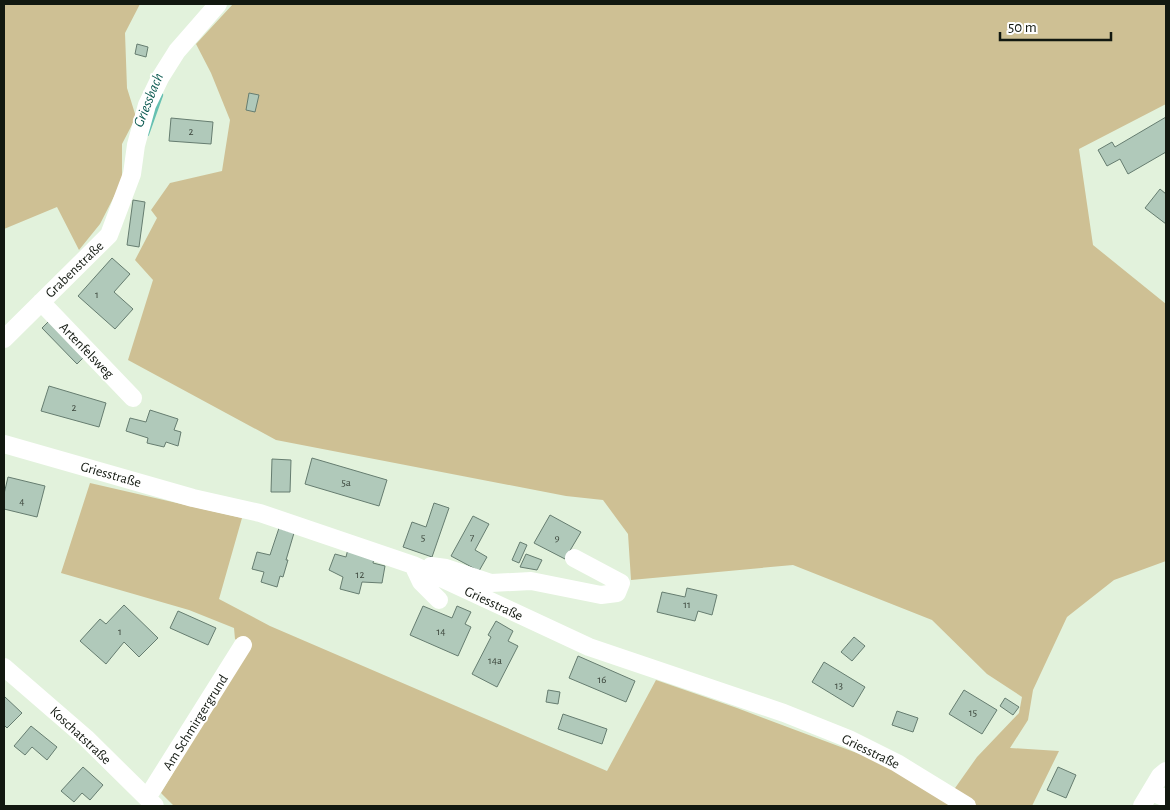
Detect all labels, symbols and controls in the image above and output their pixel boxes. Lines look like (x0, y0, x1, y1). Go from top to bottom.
scale bar (1000, 10, 1111, 42)
text: 50 m (1008, 20, 1037, 35)
water label: Griessbach (131, 71, 166, 129)
house number: 2 (188, 126, 194, 137)
street label: Grabenstraße (43, 239, 106, 301)
house number: 1 (95, 289, 99, 300)
street label: Artenfelsweg (56, 320, 116, 381)
house number: 2 (71, 402, 77, 413)
street label: Griesstraße (79, 460, 143, 490)
house number: 5a (341, 477, 351, 488)
house number: 4 (19, 496, 25, 507)
house number: 5 (421, 532, 426, 543)
house number: 7 (470, 532, 475, 543)
house number: 9 (554, 532, 560, 543)
house number: 12 (356, 569, 364, 580)
street label: Griesstraße (462, 584, 525, 623)
house number: 11 (683, 599, 691, 610)
house number: 1 (118, 626, 122, 637)
house number: 14 (436, 626, 446, 637)
house number: 14a (488, 655, 502, 666)
street label: Am Schmirgergrund (161, 672, 231, 773)
house number: 16 (598, 674, 606, 685)
house number: 13 (835, 680, 844, 691)
street label: Koschatstraße (47, 704, 114, 767)
house number: 15 (969, 707, 978, 718)
street label: Griesstraße (839, 732, 902, 772)

